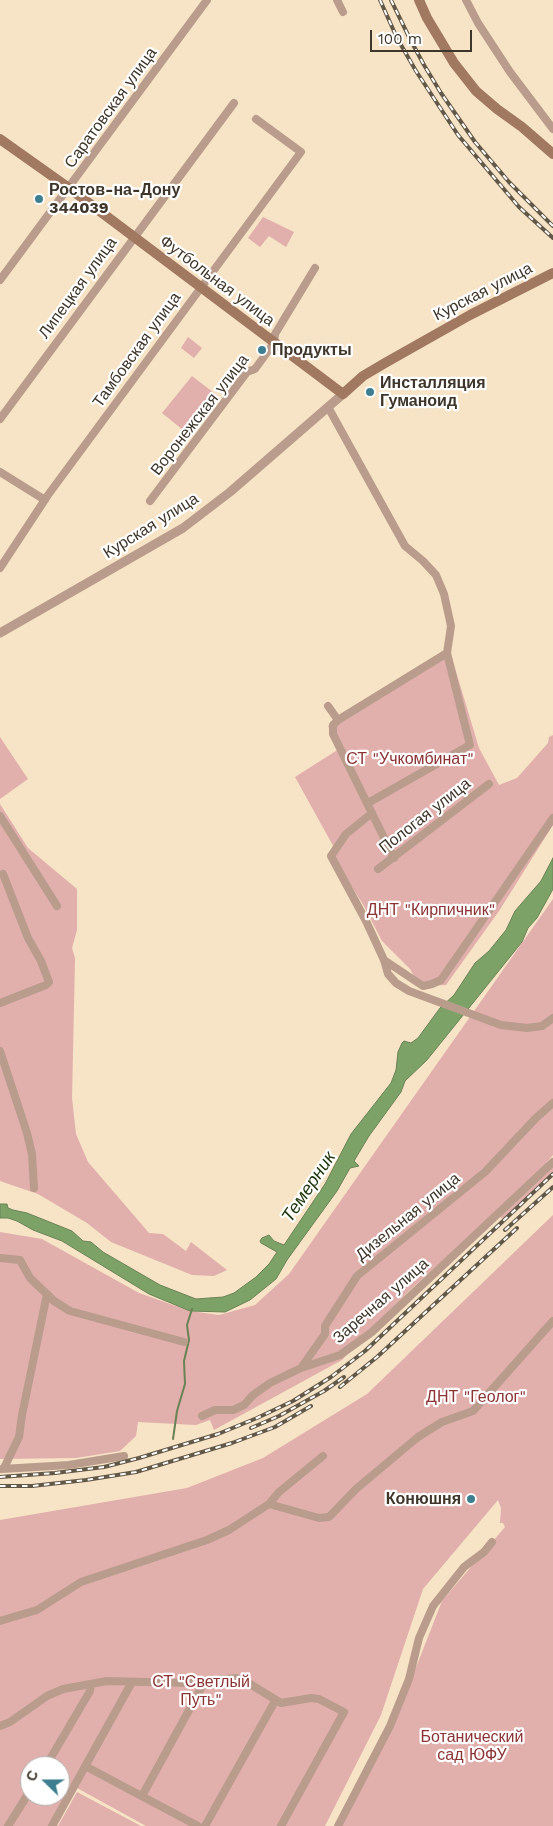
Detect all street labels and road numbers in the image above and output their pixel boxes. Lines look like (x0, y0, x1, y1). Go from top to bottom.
street label: Саратовская улица (61, 44, 161, 172)
street label: Футбольная улица (156, 232, 278, 330)
street label: Липецкая улица (35, 234, 121, 342)
street label: Курская улица (430, 259, 536, 325)
street label: Тамбовская улица (89, 289, 185, 411)
street label: Воронежская улица (147, 351, 253, 479)
street label: Курская улица (100, 489, 202, 563)
street label: Пологая улица (375, 774, 475, 858)
street label: Дизельная улица (352, 1169, 464, 1265)
street label: Заречная улица (329, 1254, 433, 1348)

